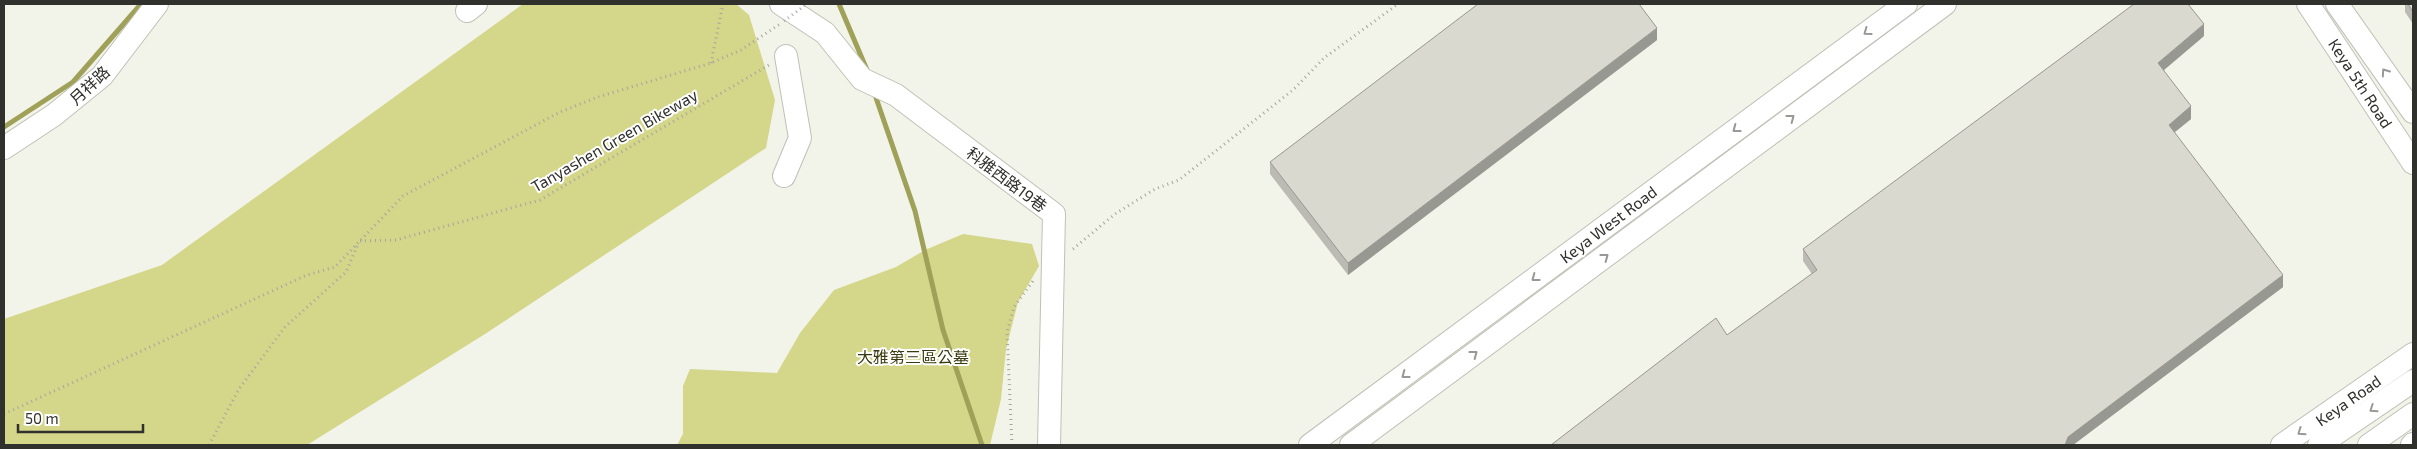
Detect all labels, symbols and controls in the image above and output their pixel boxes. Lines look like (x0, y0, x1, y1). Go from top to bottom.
one-way arrow (1864, 27, 1873, 35)
street label: Keya 5th Road (2325, 35, 2397, 131)
street label: 月祥路 (65, 62, 113, 108)
one-way arrow (2382, 68, 2391, 78)
street label: Tanyashen Green Bikeway (527, 84, 701, 195)
one-way arrow (1786, 115, 1795, 125)
one-way arrow (1732, 123, 1742, 132)
street label: 科雅西路19巷 (963, 143, 1051, 215)
street label: Keya West Road (1556, 181, 1660, 267)
one-way arrow (1599, 254, 1609, 263)
one-way arrow (1531, 272, 1541, 281)
park label: 大雅第三區公墓 (857, 347, 969, 366)
one-way arrow (1468, 351, 1477, 359)
one-way arrow (1401, 369, 1411, 378)
street label: Keya Road (2312, 371, 2384, 429)
scale bar (18, 402, 142, 434)
one-way arrow (2369, 402, 2378, 412)
text: 50 m (25, 409, 59, 427)
one-way arrow (2297, 426, 2307, 435)

